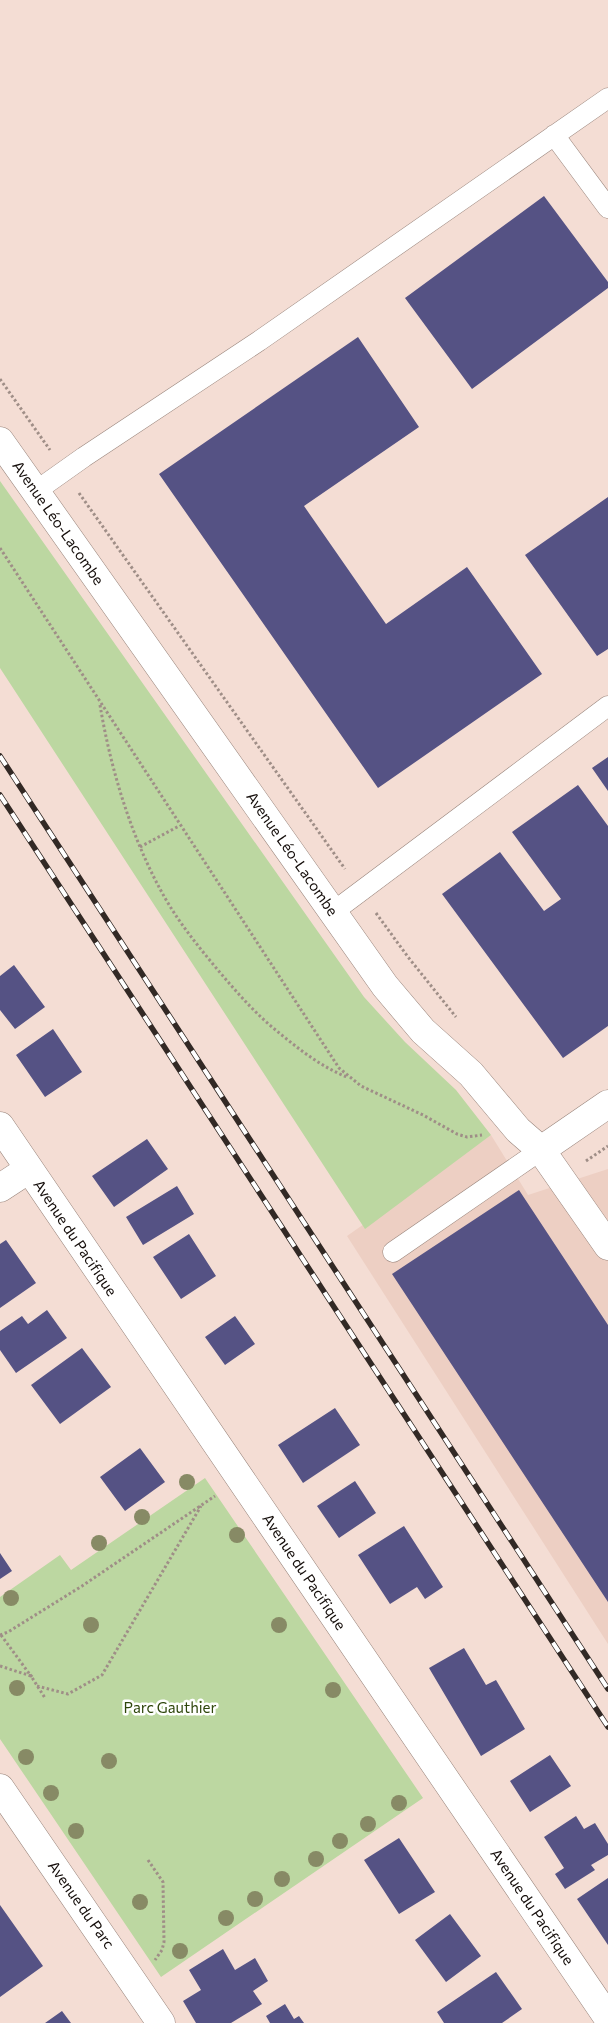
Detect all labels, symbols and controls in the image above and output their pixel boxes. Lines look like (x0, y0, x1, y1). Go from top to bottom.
street label: Avenue Léo-Lacombe (9, 457, 108, 588)
street label: Avenue Léo-Lacombe (243, 788, 342, 919)
street label: Avenue du Pacifique (30, 1176, 121, 1299)
street label: Avenue du Pacifique (259, 1510, 350, 1633)
park label: Parc Gauthier (123, 1698, 217, 1716)
street label: Avenue du Pacifique (487, 1845, 578, 1968)
street label: Avenue du Parc (45, 1857, 119, 1952)

